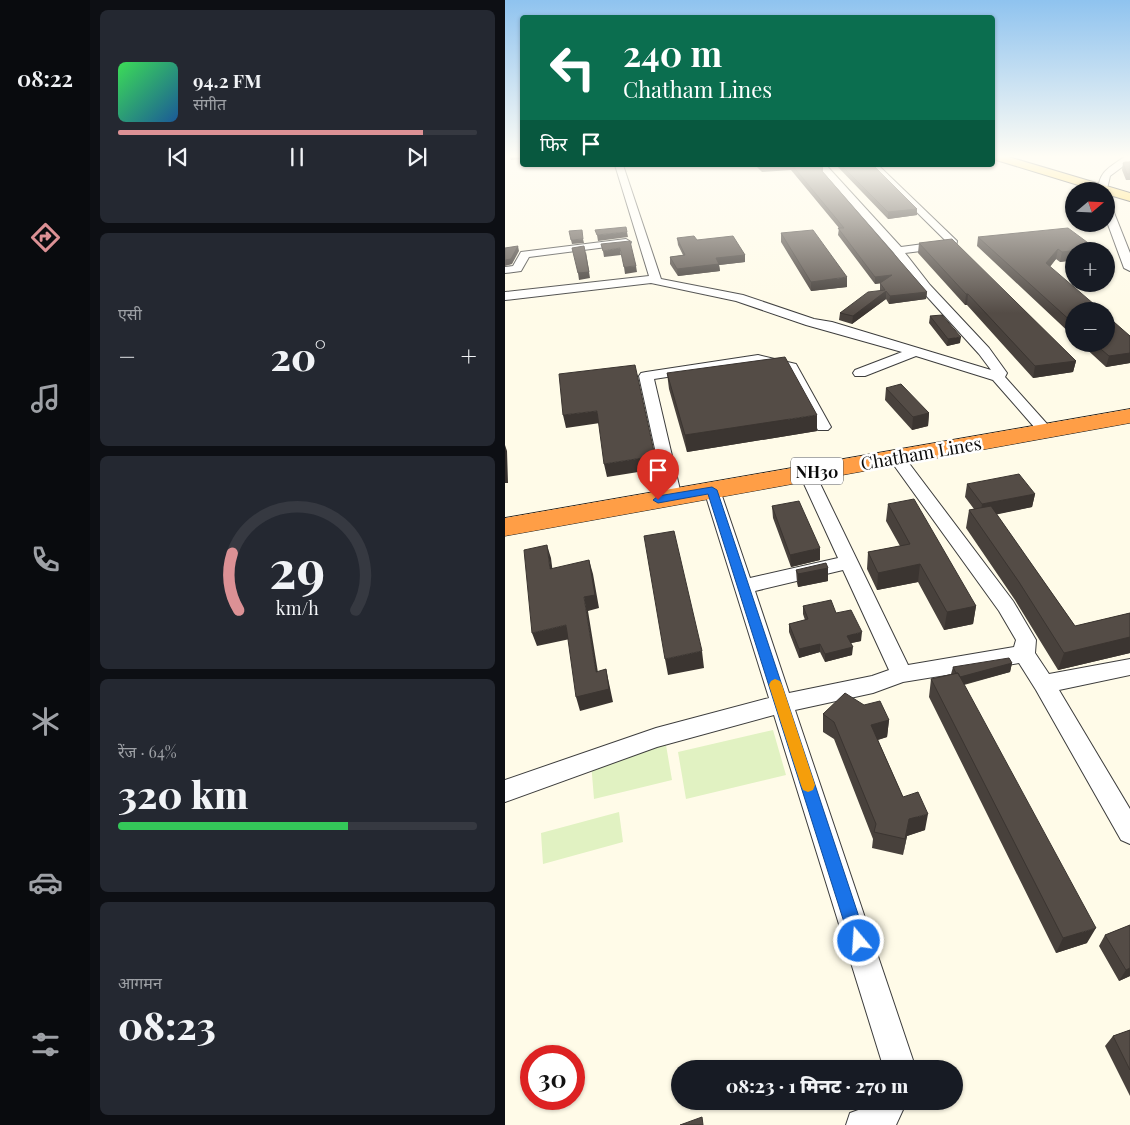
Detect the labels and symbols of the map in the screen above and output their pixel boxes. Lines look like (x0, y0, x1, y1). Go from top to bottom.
north arrow (1065, 182, 1115, 232)
street label: Chatham Lines (859, 431, 983, 475)
pin (637, 449, 679, 500)
road number: NH30 (791, 458, 843, 484)
position arrow (832, 914, 884, 966)
speed limit sign: 30 (520, 1045, 585, 1110)

